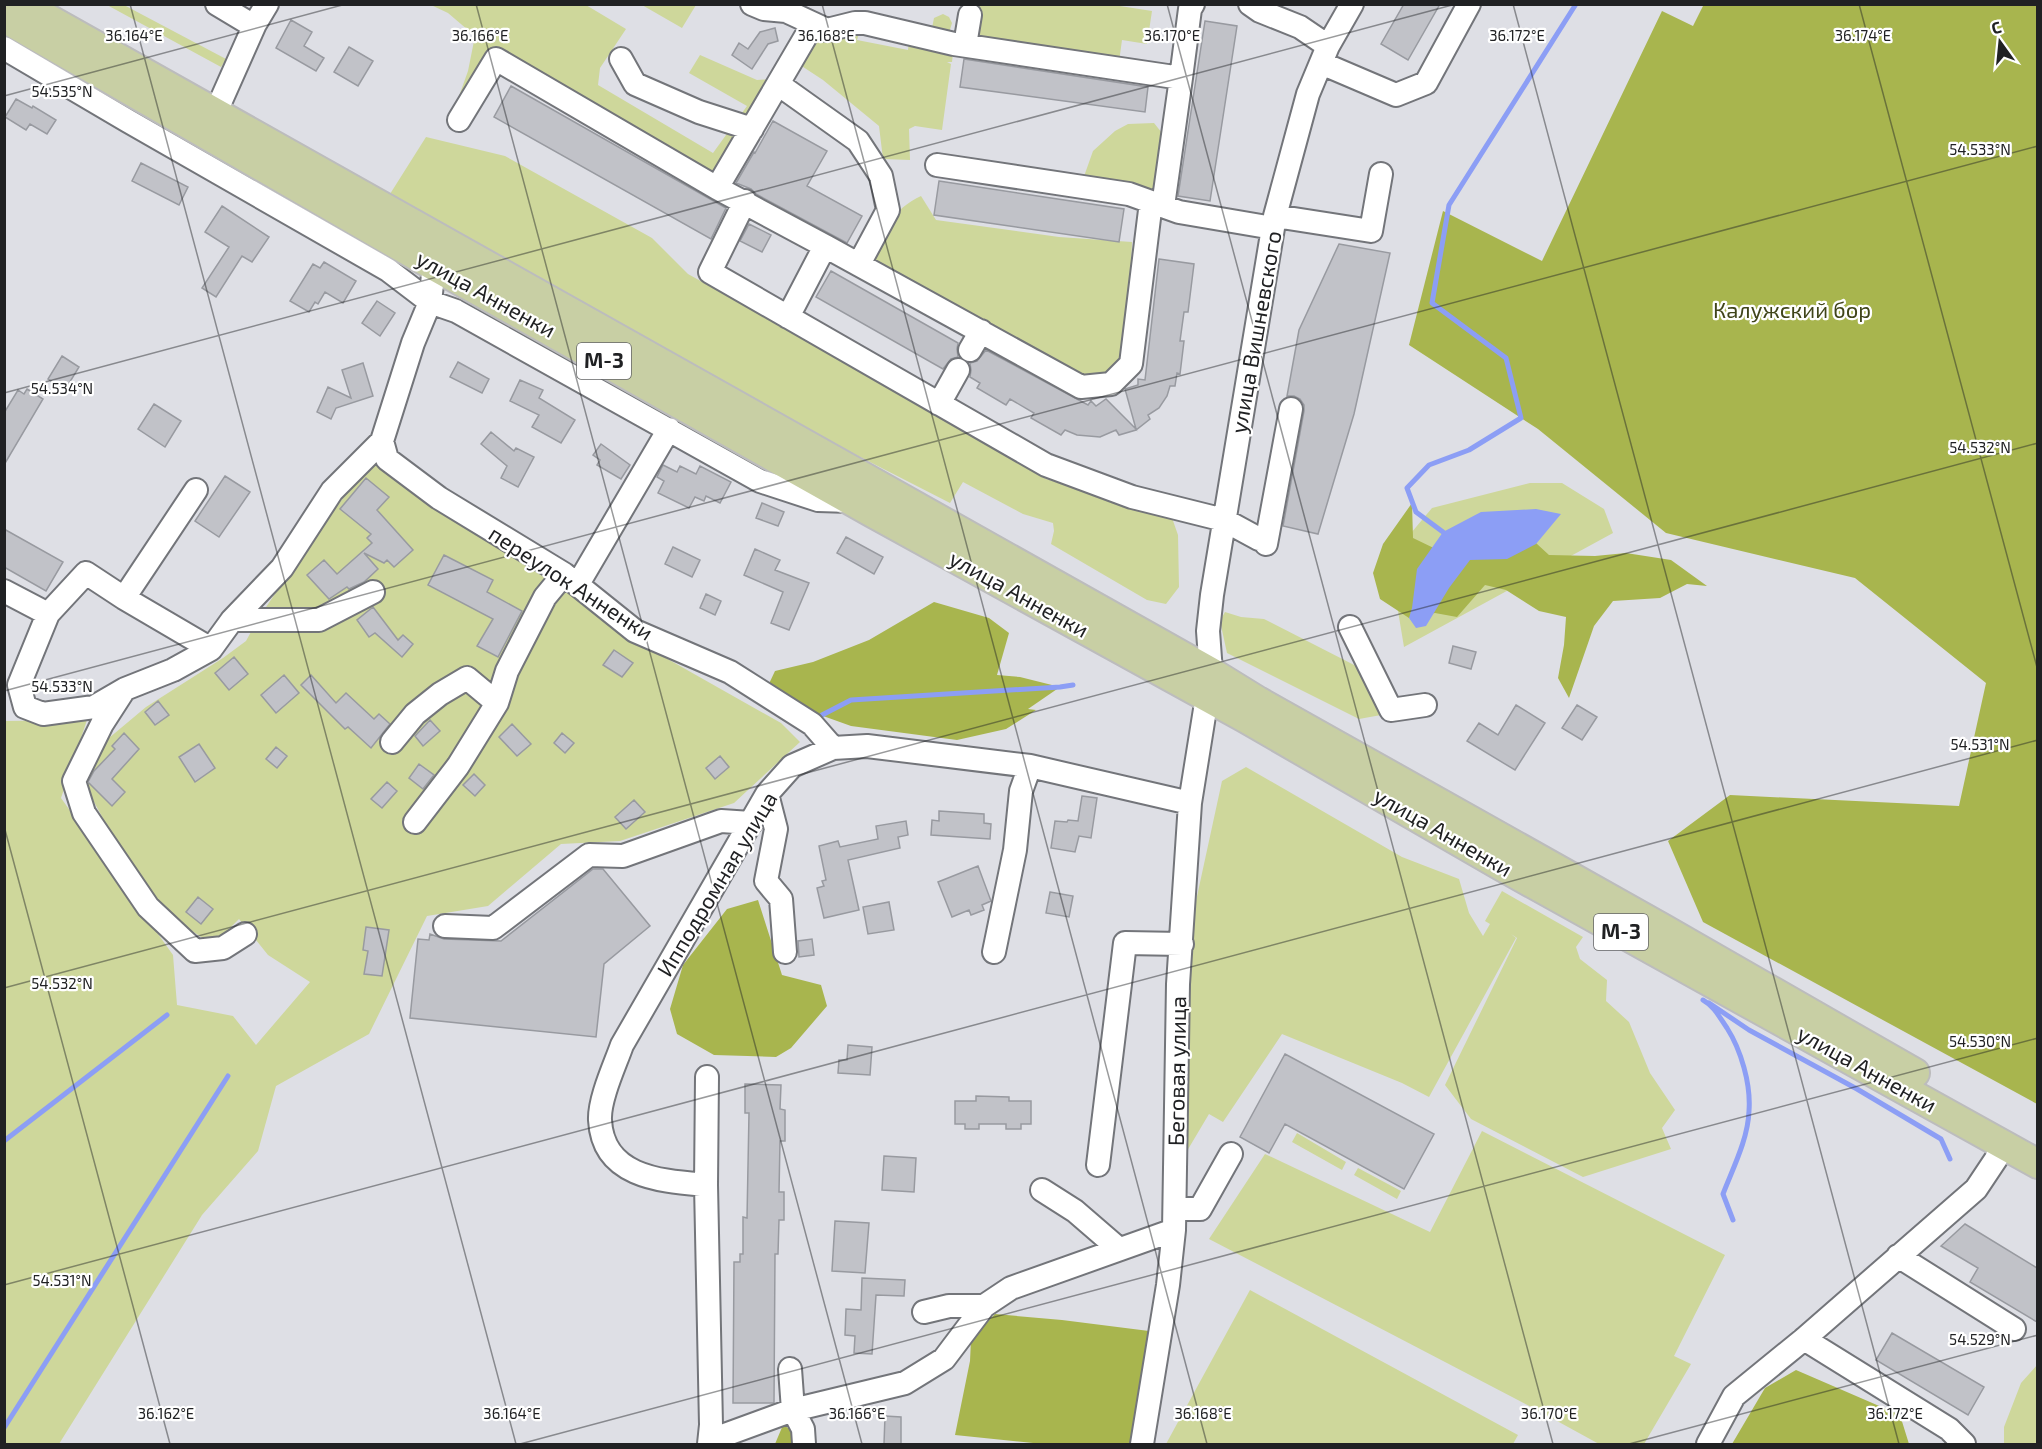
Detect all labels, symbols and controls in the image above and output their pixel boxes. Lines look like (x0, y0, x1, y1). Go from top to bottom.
north arrow (1970, 12, 2030, 72)
text: С (1989, 17, 2003, 37)
text: 36.164°E (105, 26, 163, 44)
text: 36.166°E (452, 26, 508, 44)
text: 36.168°E (797, 26, 855, 44)
text: 36.170°E (1144, 26, 1200, 44)
text: 36.172°E (1489, 26, 1545, 44)
text: 36.174°E (1835, 26, 1891, 44)
text: 54.535°N (31, 82, 93, 100)
text: 54.533°N (1949, 140, 2011, 158)
street label: улица Вишневского (1224, 229, 1287, 435)
street label: улица Анненки (412, 244, 561, 343)
park label: Калужский бор (1713, 296, 1871, 323)
road number: М-3 (577, 343, 631, 379)
text: 54.534°N (31, 379, 93, 397)
text: 54.532°N (1949, 438, 2011, 456)
street label: переулок Анненки (484, 519, 658, 646)
street label: улица Анненки (945, 544, 1094, 643)
text: 54.533°N (31, 677, 93, 695)
text: 54.531°N (1950, 735, 2010, 753)
street label: улица Анненки (1369, 781, 1517, 882)
street label: Ипподромная улица (651, 786, 782, 981)
road number: М-3 (1594, 914, 1648, 950)
text: 54.532°N (31, 974, 93, 992)
street label: Беговая улица (1162, 996, 1191, 1146)
street label: улица Анненки (1793, 1019, 1942, 1118)
text: 54.530°N (1949, 1032, 2011, 1050)
text: 54.531°N (32, 1271, 92, 1289)
text: 54.529°N (1949, 1330, 2011, 1348)
text: 36.162°E (138, 1404, 194, 1422)
text: 36.164°E (483, 1404, 541, 1422)
text: 36.166°E (829, 1404, 885, 1422)
text: 36.168°E (1174, 1404, 1232, 1422)
text: 36.170°E (1521, 1404, 1577, 1422)
text: 36.172°E (1867, 1404, 1923, 1422)

